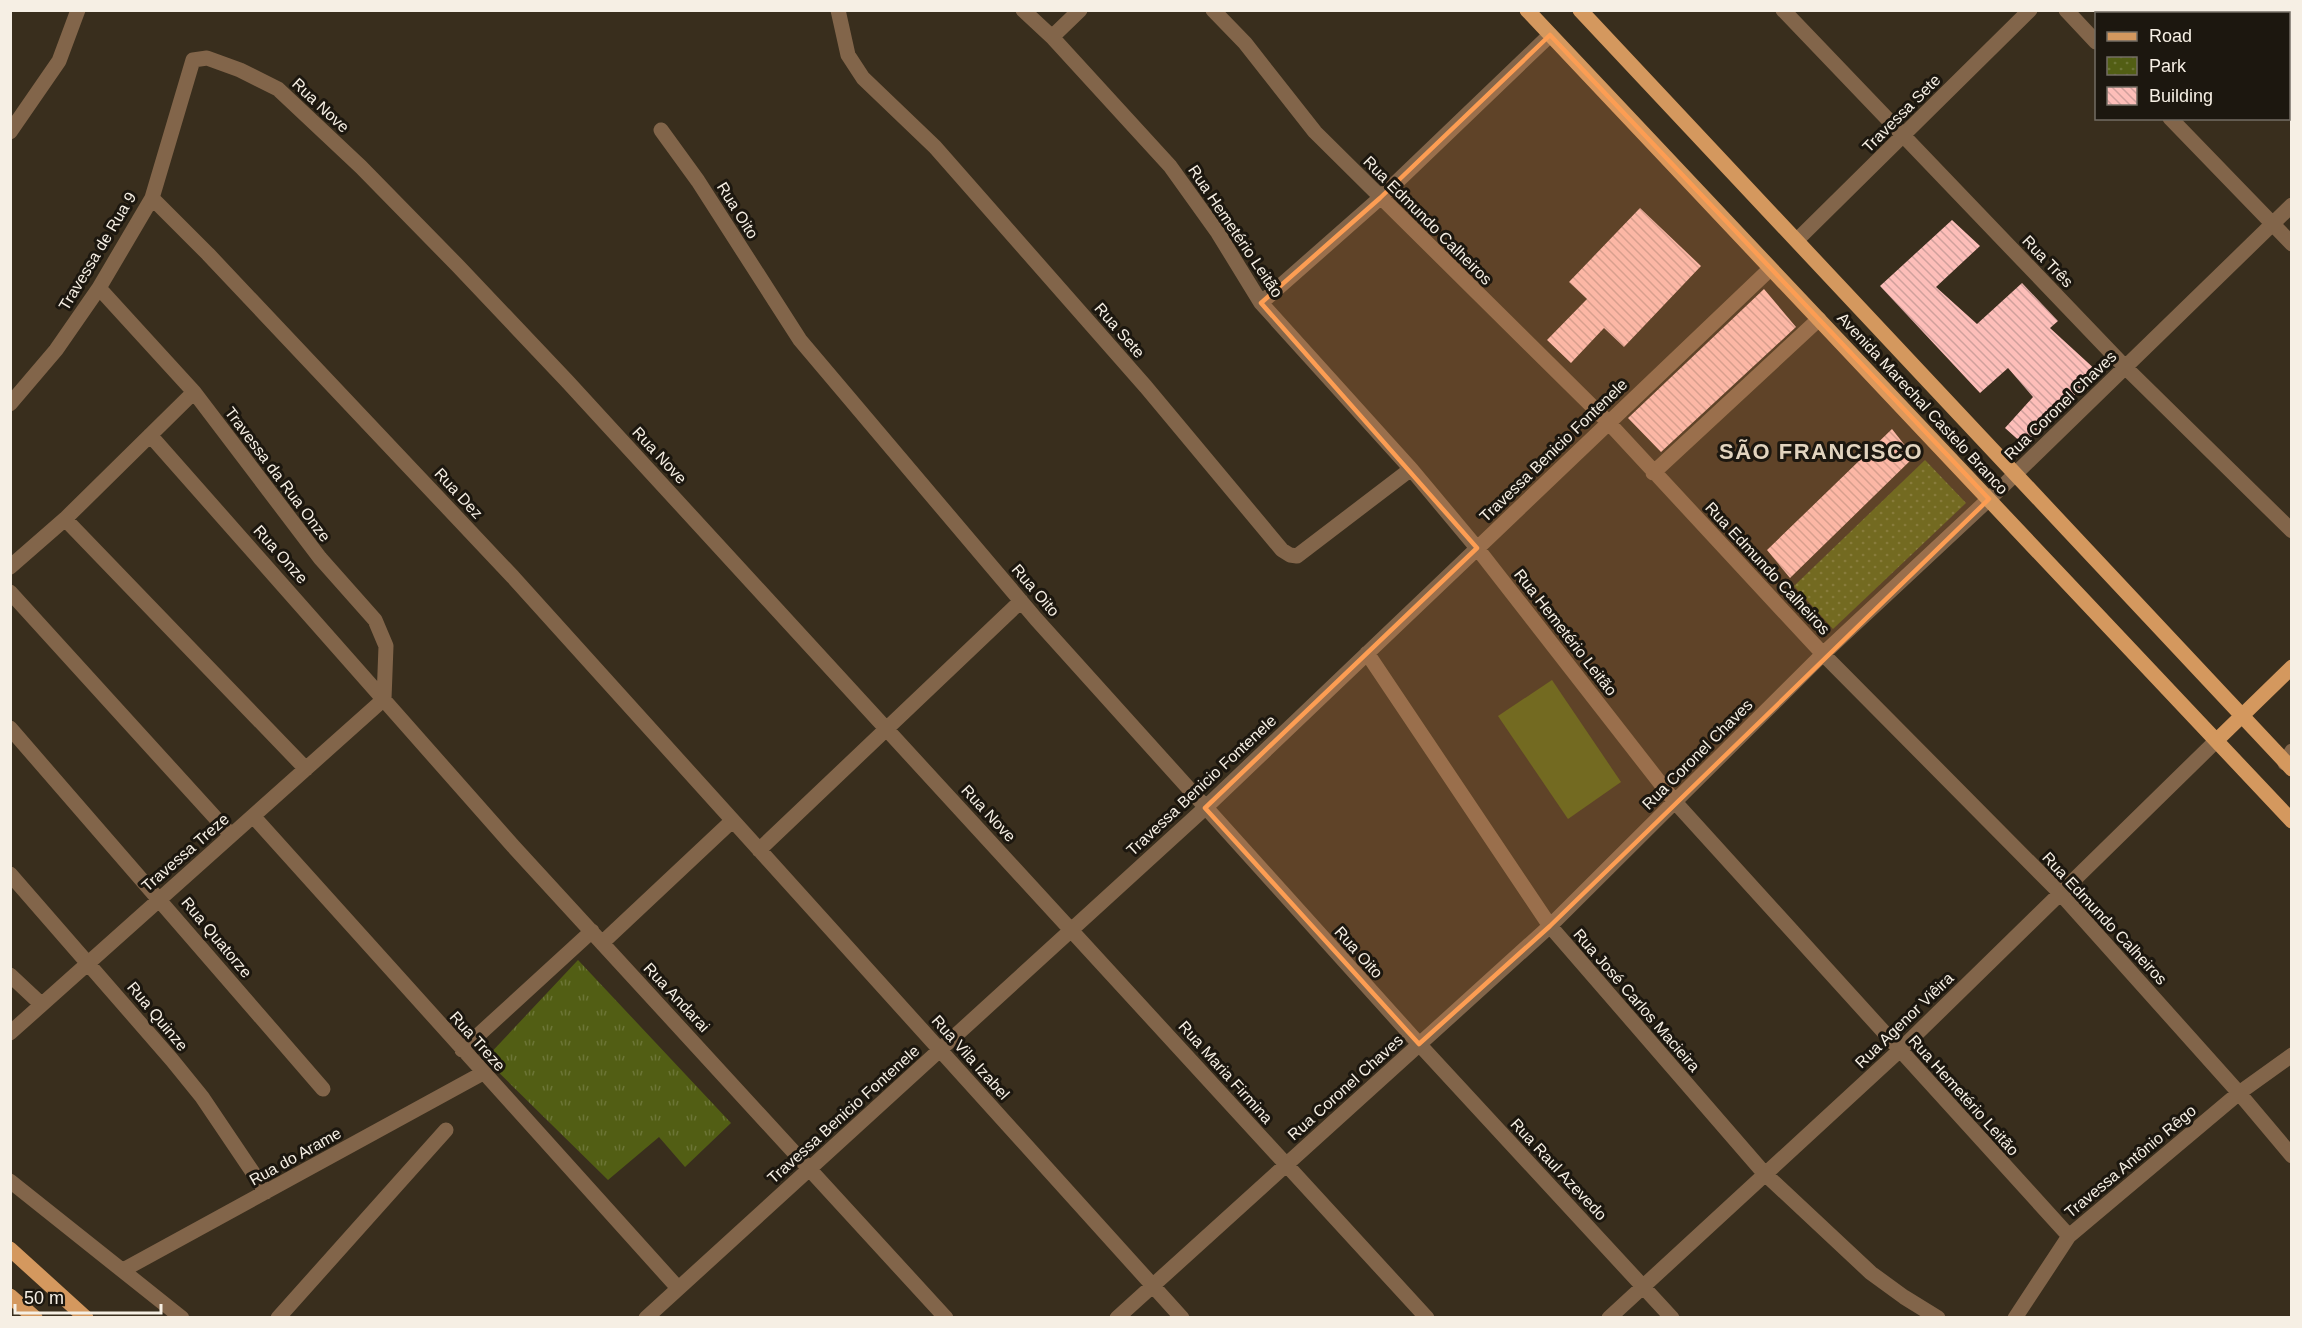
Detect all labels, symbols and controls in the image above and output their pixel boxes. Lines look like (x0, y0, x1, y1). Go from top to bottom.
legend (2095, 12, 2290, 120)
text: Road (2149, 26, 2192, 46)
text: Park (2149, 56, 2187, 76)
street label: Travessa Sete (1859, 71, 1944, 156)
street label: Rua Nove (289, 75, 353, 136)
text: Building (2149, 86, 2213, 106)
street label: Rua Edmundo Calheiros (1360, 153, 1495, 288)
street label: Rua Hemetério Leitão (1185, 162, 1286, 301)
street label: Rua Oito (714, 179, 762, 242)
street label: Travessa de Rua 9 (55, 189, 139, 313)
street label: Rua Três (2019, 232, 2076, 291)
street label: Rua Sete (1091, 300, 1148, 361)
street label: Avenida Marechal Castelo Branco (1834, 309, 2011, 498)
street label: Rua Coronel Chaves (2001, 348, 2120, 463)
street label: Travessa Benicio Fontenele (1476, 375, 1630, 525)
street label: Travessa da Rua Onze (221, 404, 334, 545)
street label: Rua Nove (629, 424, 690, 487)
district label: SÃO FRANCISCO (1719, 439, 1923, 464)
street label: Rua Dez (431, 465, 486, 522)
street label: Rua Edmundo Calheiros (1702, 499, 1833, 638)
street label: Rua Onze (250, 522, 311, 587)
street label: Rua Oito (1008, 561, 1063, 620)
street label: Rua Hemetério Leitão (1511, 566, 1620, 699)
street label: Rua Coronel Chaves (1639, 696, 1756, 813)
street label: Travessa Benicio Fontenele (1123, 712, 1280, 859)
street label: Rua Nove (958, 782, 1019, 845)
street label: Travessa Treze (138, 810, 232, 895)
street label: Rua Edmundo Calheiros (2039, 849, 2170, 988)
street label: Rua Quatorze (178, 894, 255, 981)
street label: Rua Oito (1331, 923, 1386, 982)
street label: Rua José Carlos Macieira (1570, 926, 1703, 1075)
street label: Rua Andarai (640, 959, 713, 1035)
street label: Rua Agenor Viêira (1852, 969, 1957, 1071)
street label: Rua Quinze (124, 978, 191, 1054)
street label: Rua Treze (447, 1008, 509, 1075)
street label: Rua Vila Izabel (928, 1012, 1013, 1103)
street label: Rua Maria Firmina (1175, 1018, 1276, 1127)
street label: Rua Coronel Chaves (1284, 1031, 1406, 1143)
street label: Rua Hemetério Leitão (1905, 1032, 2022, 1159)
street label: Travessa Benicio Fontenele (764, 1042, 923, 1187)
street label: Travessa Antônio Rêgo (2061, 1102, 2199, 1221)
street label: Rua Raul Azevedo (1507, 1115, 1610, 1224)
street label: Rua do Arame (246, 1124, 344, 1189)
scale bar (15, 1277, 160, 1315)
text: 50 m (24, 1288, 64, 1308)

